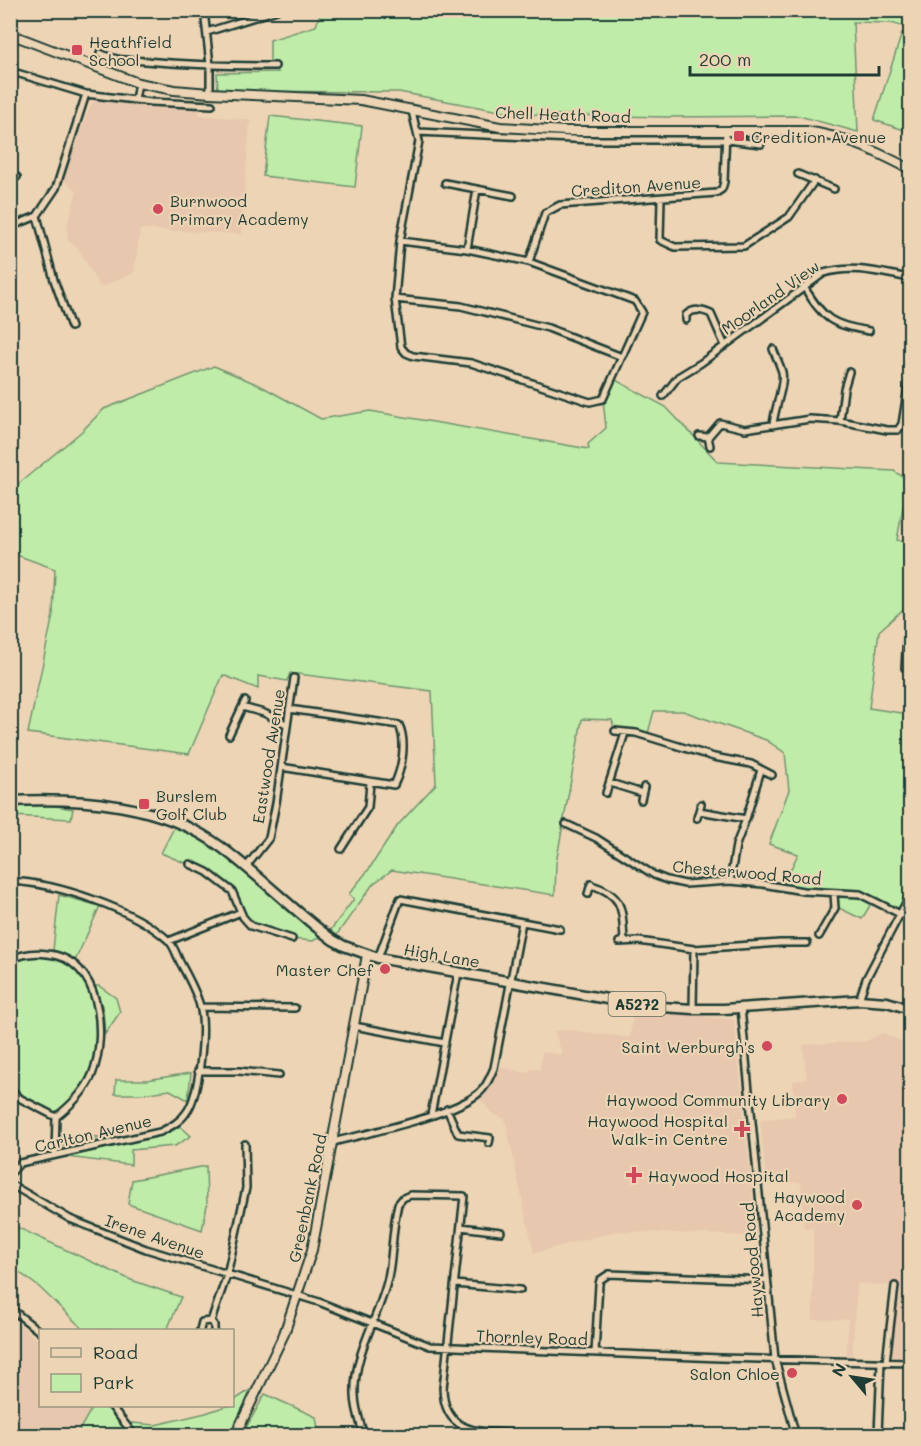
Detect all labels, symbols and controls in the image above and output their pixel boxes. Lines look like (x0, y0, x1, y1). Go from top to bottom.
place label: Heathfield School (89, 31, 172, 70)
scale bar (690, 39, 879, 77)
marker: Heathfield School (70, 43, 84, 57)
text: 200 m (699, 47, 751, 71)
street label: Chell Heath Road (495, 101, 631, 127)
place label: Credition Avenue (751, 126, 886, 147)
marker: Credition Avenue (732, 129, 746, 143)
street label: Crediton Avenue (570, 171, 702, 201)
place label: Burnwood Primary Academy (170, 190, 309, 229)
marker: Burnwood Primary Academy (151, 202, 165, 216)
street label: Moorland View (717, 255, 823, 339)
street label: Eastwood Avenue (247, 687, 289, 825)
place label: Burslem Golf Club (156, 785, 227, 824)
marker: Burslem Golf Club (137, 797, 151, 811)
street label: Chesterwood Road (672, 855, 822, 889)
street label: High Lane (402, 938, 482, 972)
place label: Master Chef (276, 959, 374, 980)
marker: Master Chef (378, 962, 392, 976)
road number: A5272 (608, 992, 666, 1016)
place label: Saint Werburgh's (622, 1036, 755, 1057)
marker: Saint Werburgh's (760, 1039, 774, 1053)
place label: Haywood Community Library (606, 1089, 830, 1110)
marker: Haywood Community Library (835, 1092, 849, 1106)
street label: Carlton Avenue (33, 1109, 153, 1157)
place label: Haywood Hospital Walk-in Centre (587, 1110, 728, 1149)
marker: Haywood Hospital Walk-in Centre (733, 1120, 751, 1138)
street label: Greenbank Road (283, 1132, 331, 1264)
place label: Haywood Hospital (648, 1165, 789, 1186)
marker: Haywood Hospital (625, 1166, 643, 1184)
place label: Haywood Academy (773, 1186, 845, 1225)
marker: Haywood Academy (850, 1198, 864, 1212)
street label: Haywood Road (736, 1201, 768, 1319)
street label: Irene Avenue (102, 1209, 208, 1263)
street label: Thornley Road (476, 1325, 588, 1349)
legend (39, 1329, 234, 1407)
text: Road (93, 1340, 138, 1364)
north arrow (822, 1347, 882, 1407)
text: N (826, 1359, 851, 1380)
place label: Salon Chloe (690, 1363, 780, 1384)
marker: Salon Chloe (785, 1366, 799, 1380)
text: Park (93, 1370, 134, 1394)

